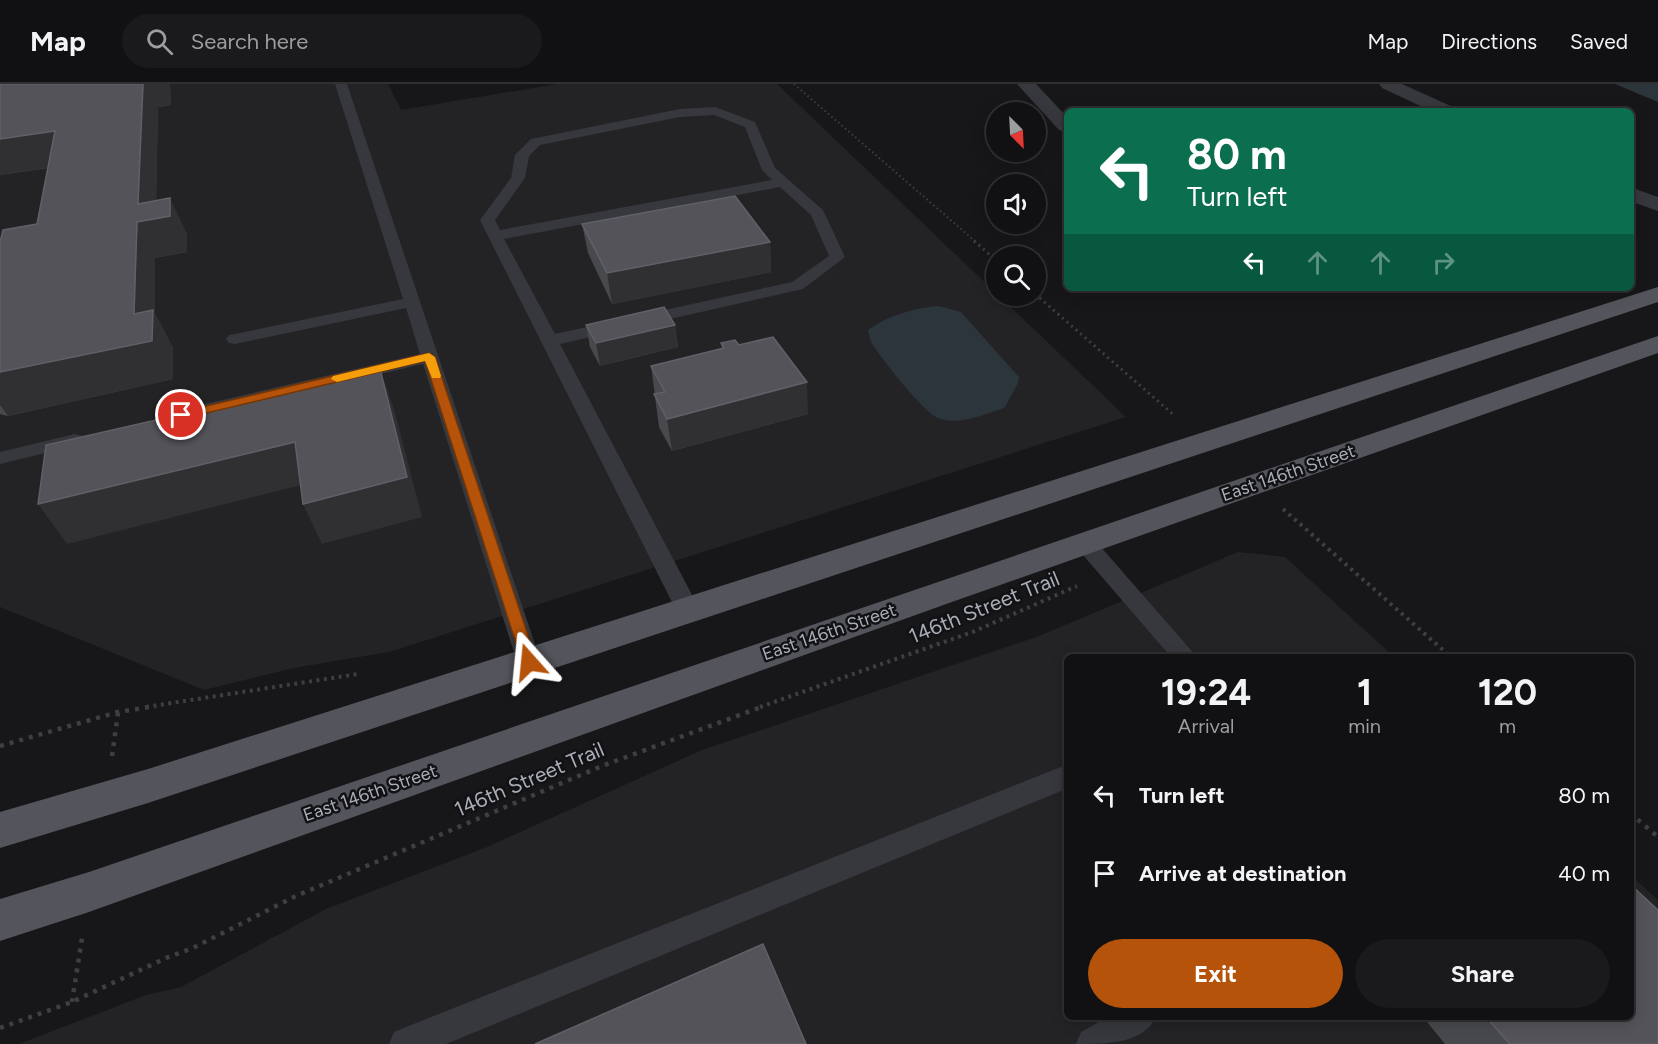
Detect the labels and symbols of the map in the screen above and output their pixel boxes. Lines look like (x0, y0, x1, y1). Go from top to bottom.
north arrow (986, 102, 1046, 162)
pin (155, 389, 206, 440)
street label: East 146th Street (1218, 440, 1358, 506)
street label: 146th Street Trail (905, 565, 1063, 649)
street label: East 146th Street (759, 599, 899, 665)
position arrow (497, 630, 561, 694)
street label: 146th Street Trail (450, 736, 608, 822)
street label: East 146th Street (300, 760, 440, 826)

